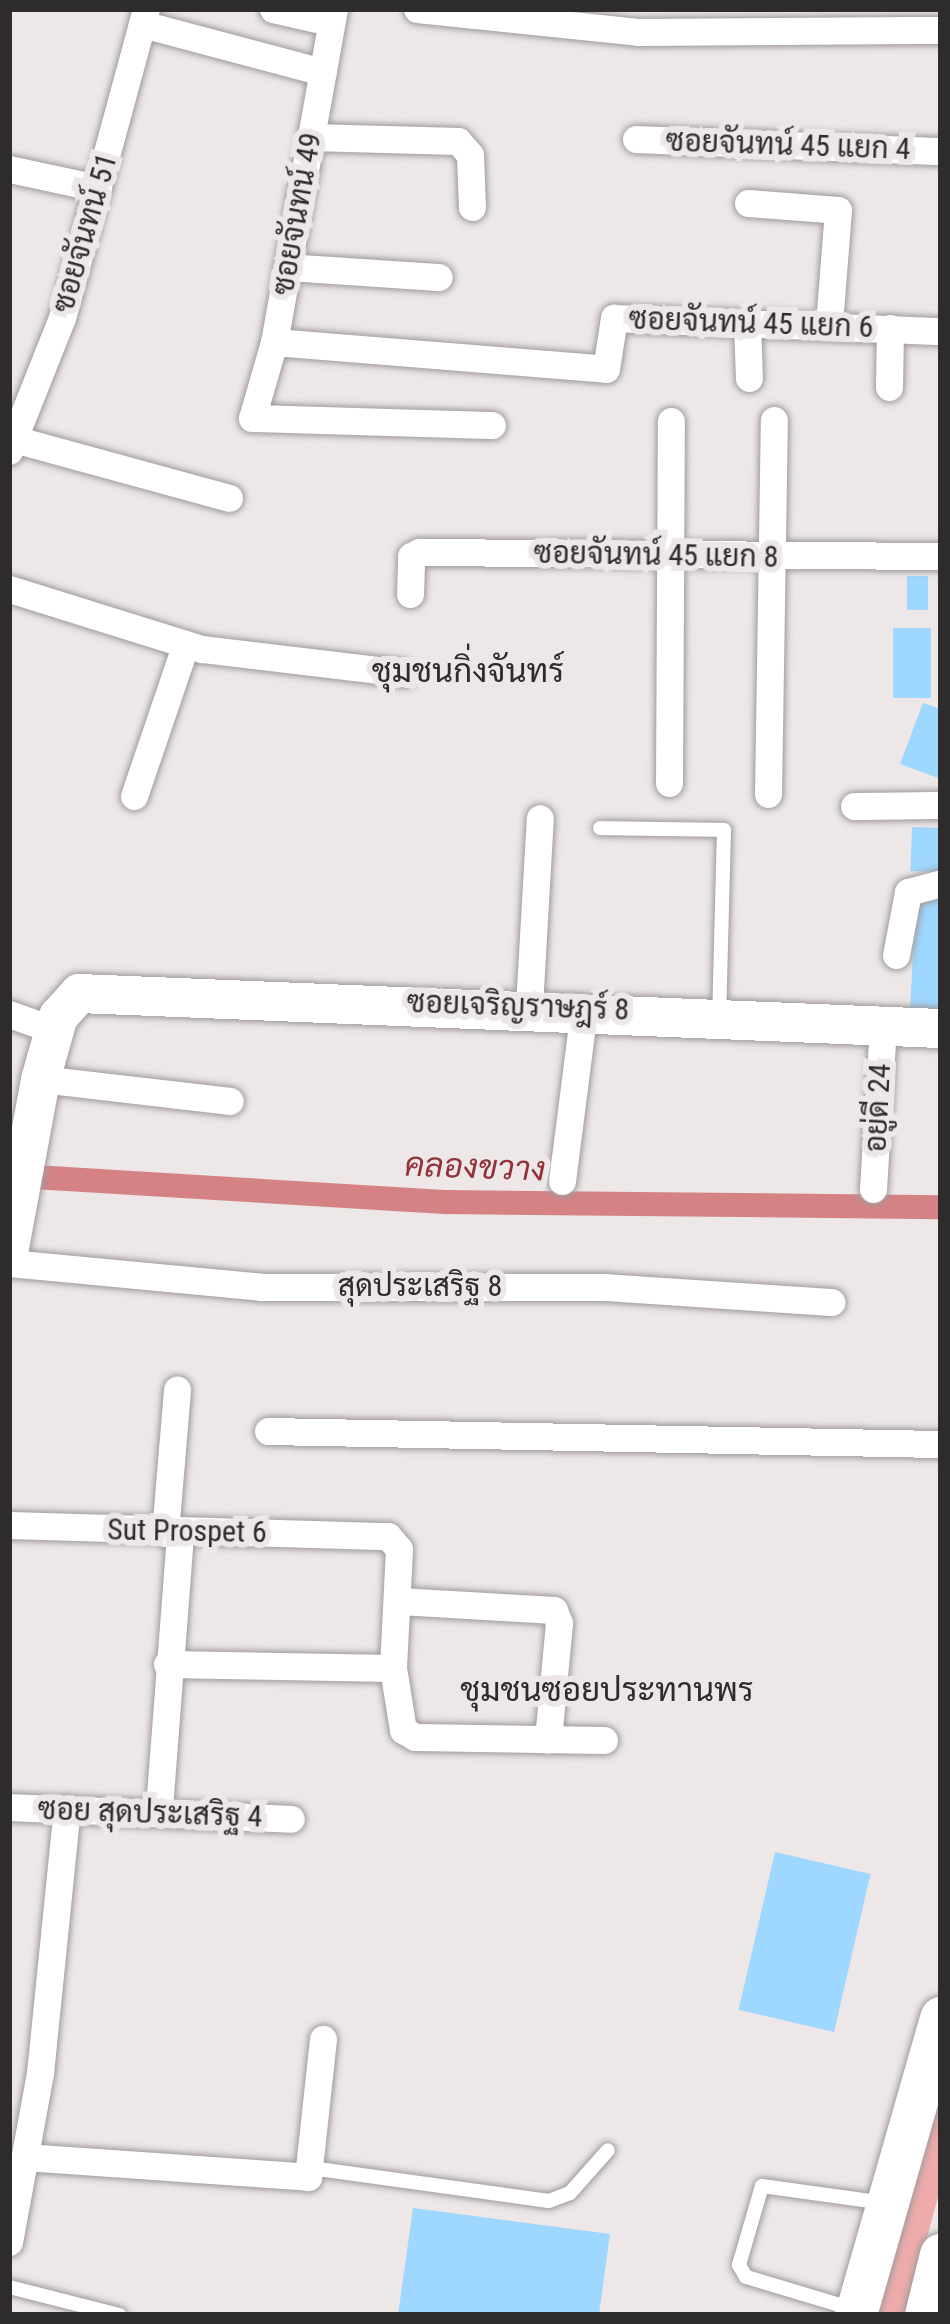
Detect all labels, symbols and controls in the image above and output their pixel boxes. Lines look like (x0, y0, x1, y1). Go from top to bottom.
street label: ซอยจันทน์ 45 แยก 4 (665, 123, 911, 167)
street label: ซอยจันทน์ 49 (265, 130, 329, 298)
street label: ซอยจันทน์ 51 (45, 149, 125, 317)
street label: ซอยจันทน์ 45 แยก 6 (628, 301, 874, 345)
street label: ซอยจันทน์ 45 แยก 8 (533, 535, 779, 575)
district label: ชุมชนกิ่งจันทร์ (372, 651, 564, 691)
street label: ซอยเจริญราษฎร์ 8 (406, 984, 630, 1028)
street label: อยู่ดี 24 (858, 1063, 898, 1153)
water label: คลองขวาง (404, 1145, 546, 1189)
street label: สุดประเสริฐ 8 (338, 1268, 502, 1304)
street label: Sut Prospet 6 (107, 1512, 267, 1550)
district label: ชุมชนซอยประทานพร (460, 1670, 754, 1710)
street label: ซอย สุดประเสริฐ 4 (37, 1791, 263, 1835)

